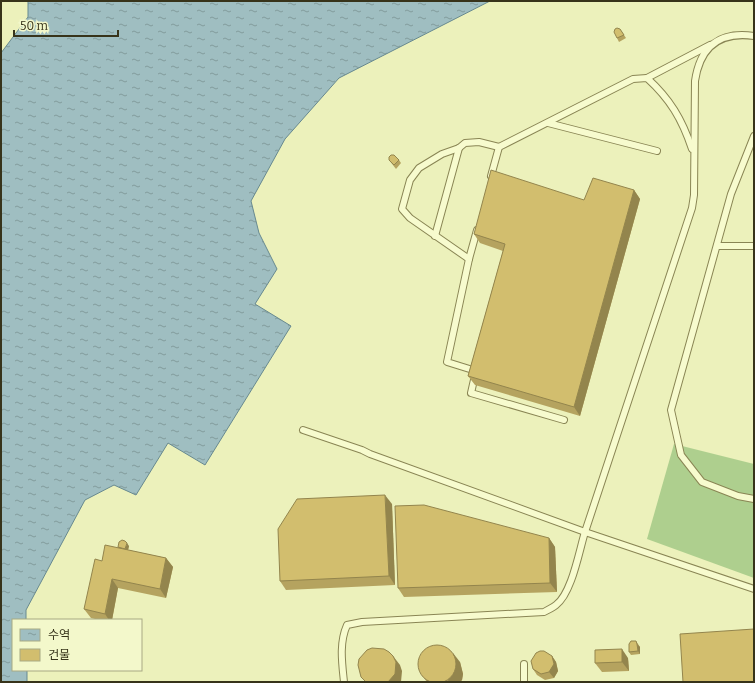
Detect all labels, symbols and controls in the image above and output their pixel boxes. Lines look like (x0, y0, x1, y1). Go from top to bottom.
scale bar (14, 12, 118, 38)
text: 50 m (20, 19, 49, 33)
legend (12, 619, 142, 671)
text: 수역 (48, 628, 70, 642)
text: 건물 (48, 648, 70, 662)

